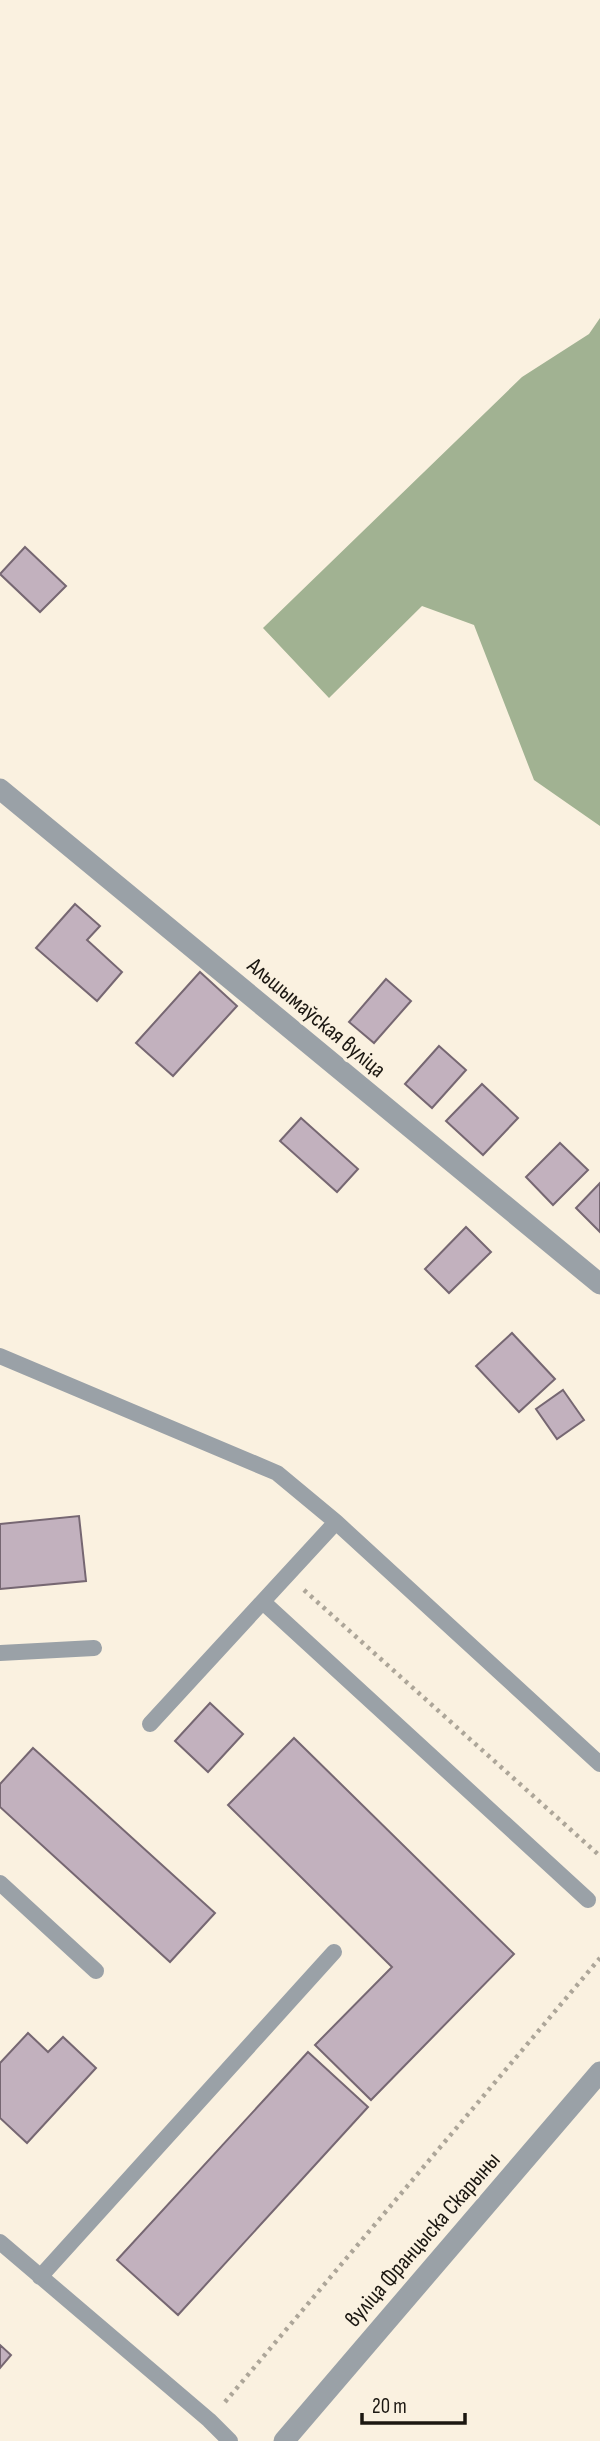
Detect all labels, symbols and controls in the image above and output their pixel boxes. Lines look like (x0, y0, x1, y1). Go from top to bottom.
street label: Альшымаўская вуліца (241, 951, 391, 1084)
street label: вуліца Францыска Скарыны (339, 2146, 506, 2333)
scale bar (362, 2382, 465, 2426)
text: 20 m (372, 2394, 407, 2419)

